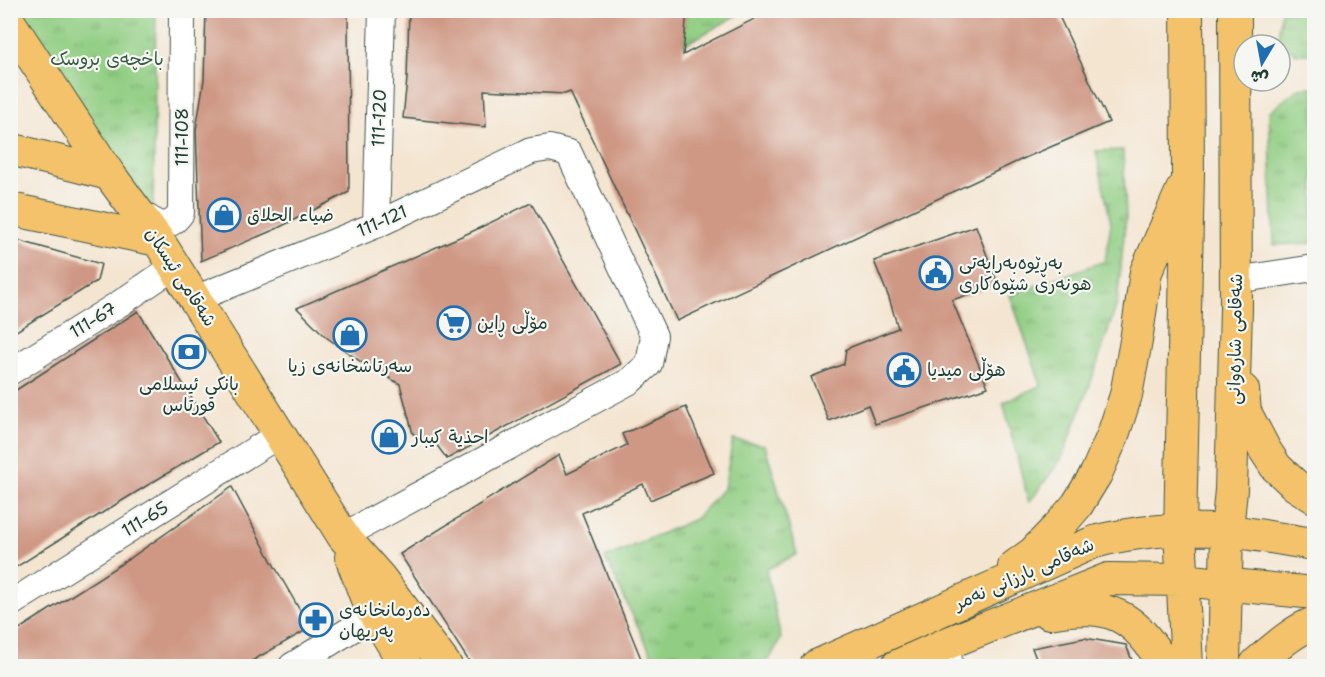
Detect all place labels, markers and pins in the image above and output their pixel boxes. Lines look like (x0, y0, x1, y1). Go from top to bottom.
shop icon: ضياء الحلاق (206, 197, 242, 233)
place label: ضياء الحلاق (247, 203, 334, 227)
place label: بەڕێوەبەرایەتی هونەری شێوەکاری (959, 251, 1091, 296)
public building icon: بەڕێوەبەرایەتی هونەری شێوەکاری (918, 255, 954, 291)
supermarket icon: مۆڵی ڕاین (436, 305, 472, 341)
place label: مۆڵی ڕاین (477, 310, 548, 338)
shop icon: سەرتاشخانەی زیا (332, 317, 368, 353)
bank icon: بانکی ئیسلامی قورتاس (171, 334, 207, 370)
public building icon: هۆڵی میدیا (886, 352, 922, 388)
place label: سەرتاشخانەی زیا (288, 354, 412, 378)
place label: هۆڵی میدیا (927, 357, 1006, 382)
place label: بانکی ئیسلامی قورتاس (139, 372, 239, 417)
shop icon: احذية كيبار (371, 419, 407, 455)
place label: احذية كيبار (410, 425, 489, 449)
place label: دەرمانخانەی پەریهان (339, 598, 431, 643)
pharmacy icon: دەرمانخانەی پەریهان (298, 602, 334, 638)

